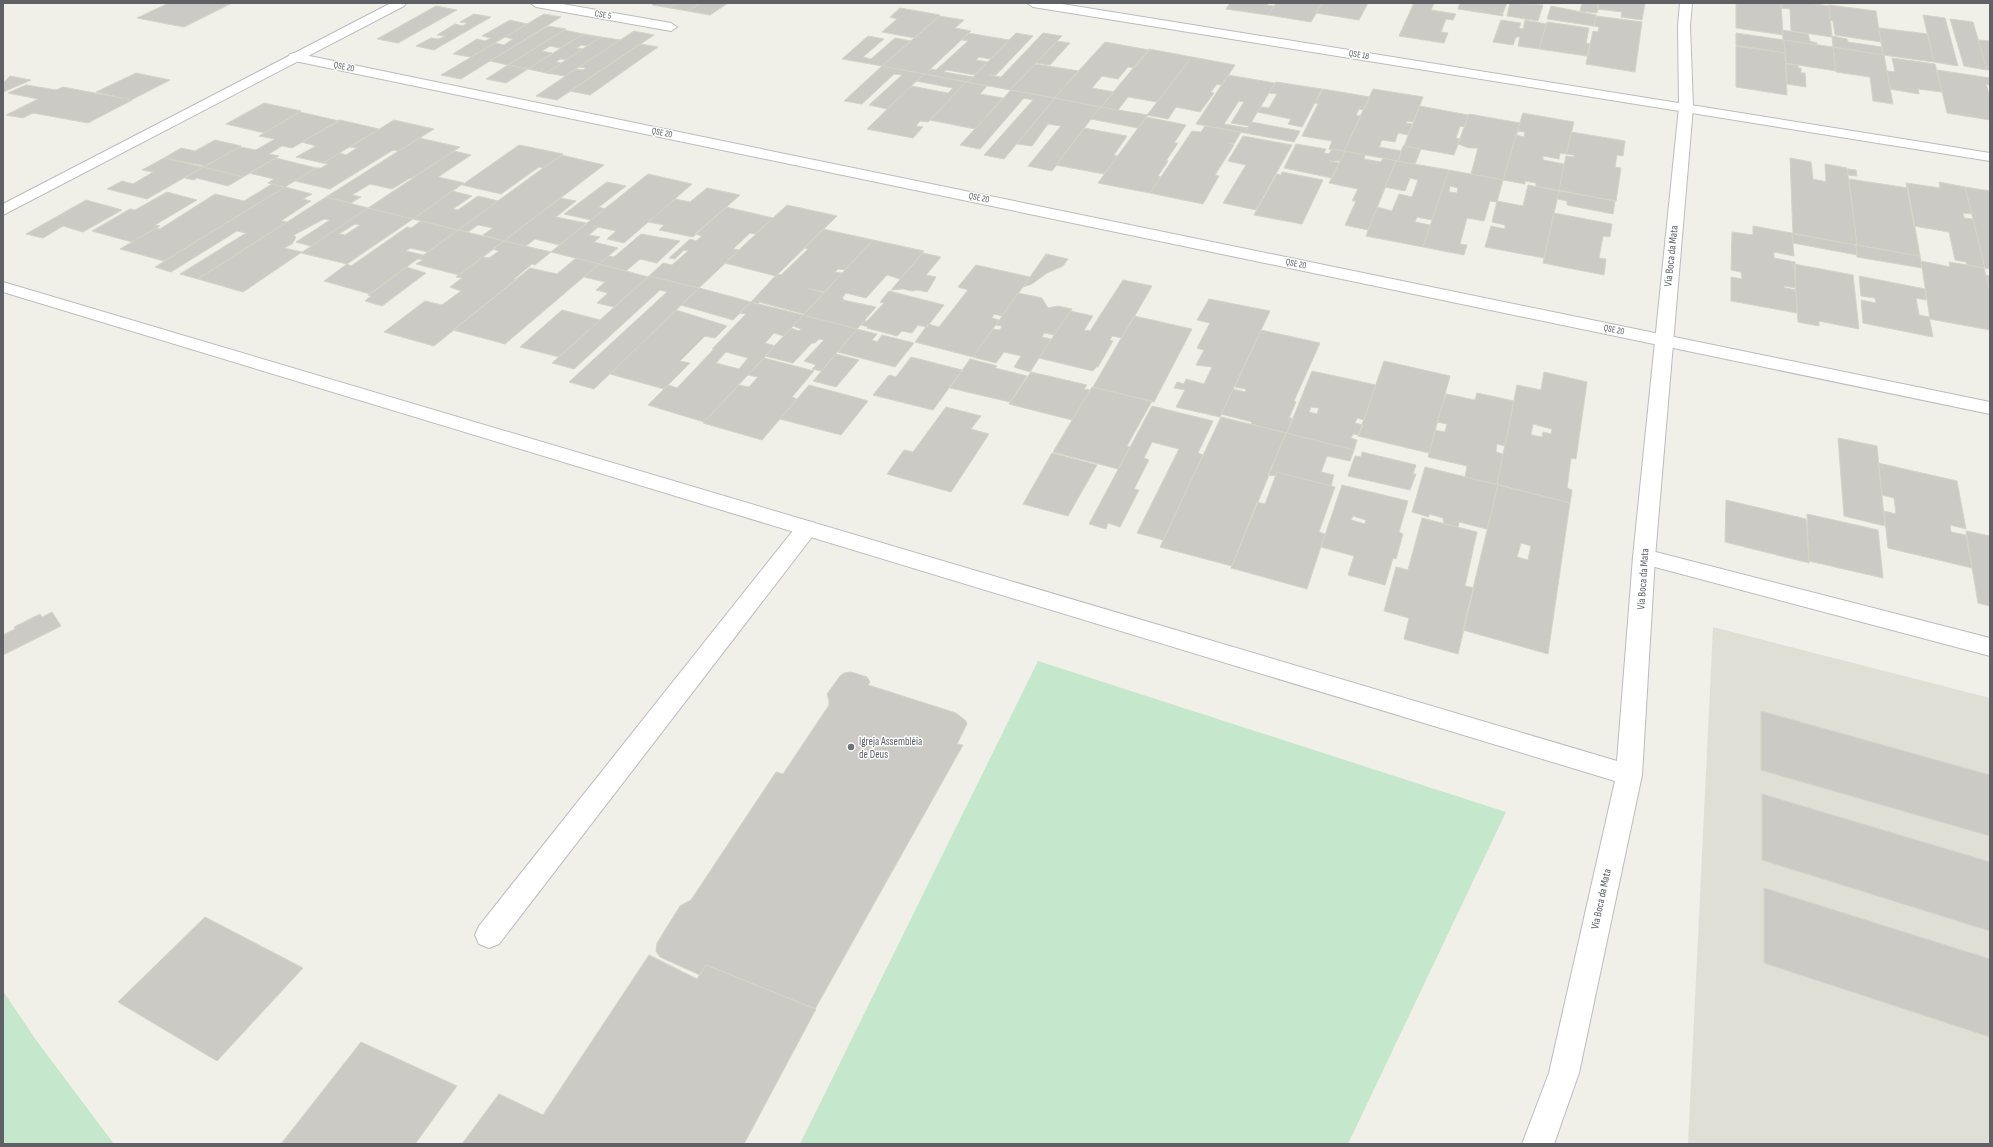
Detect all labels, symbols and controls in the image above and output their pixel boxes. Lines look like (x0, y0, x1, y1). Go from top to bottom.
street label: CSE 5 (594, 8, 613, 22)
street label: QSE 18 (1348, 48, 1370, 62)
street label: QSE 20 (333, 59, 355, 75)
street label: QSE 20 (651, 125, 673, 141)
street label: QSE 20 (968, 190, 990, 206)
street label: Via Boca da Mata (1661, 225, 1681, 287)
street label: QSE 20 (1285, 256, 1307, 272)
street label: QSE 20 (1603, 322, 1625, 338)
street label: Via Boca da Mata (1634, 548, 1652, 610)
place label: Igreja Assembléia de Deus (859, 735, 922, 761)
marker: Igreja Assembléia de Deus (846, 742, 856, 752)
street label: Via Boca da Mata (1588, 868, 1614, 930)

